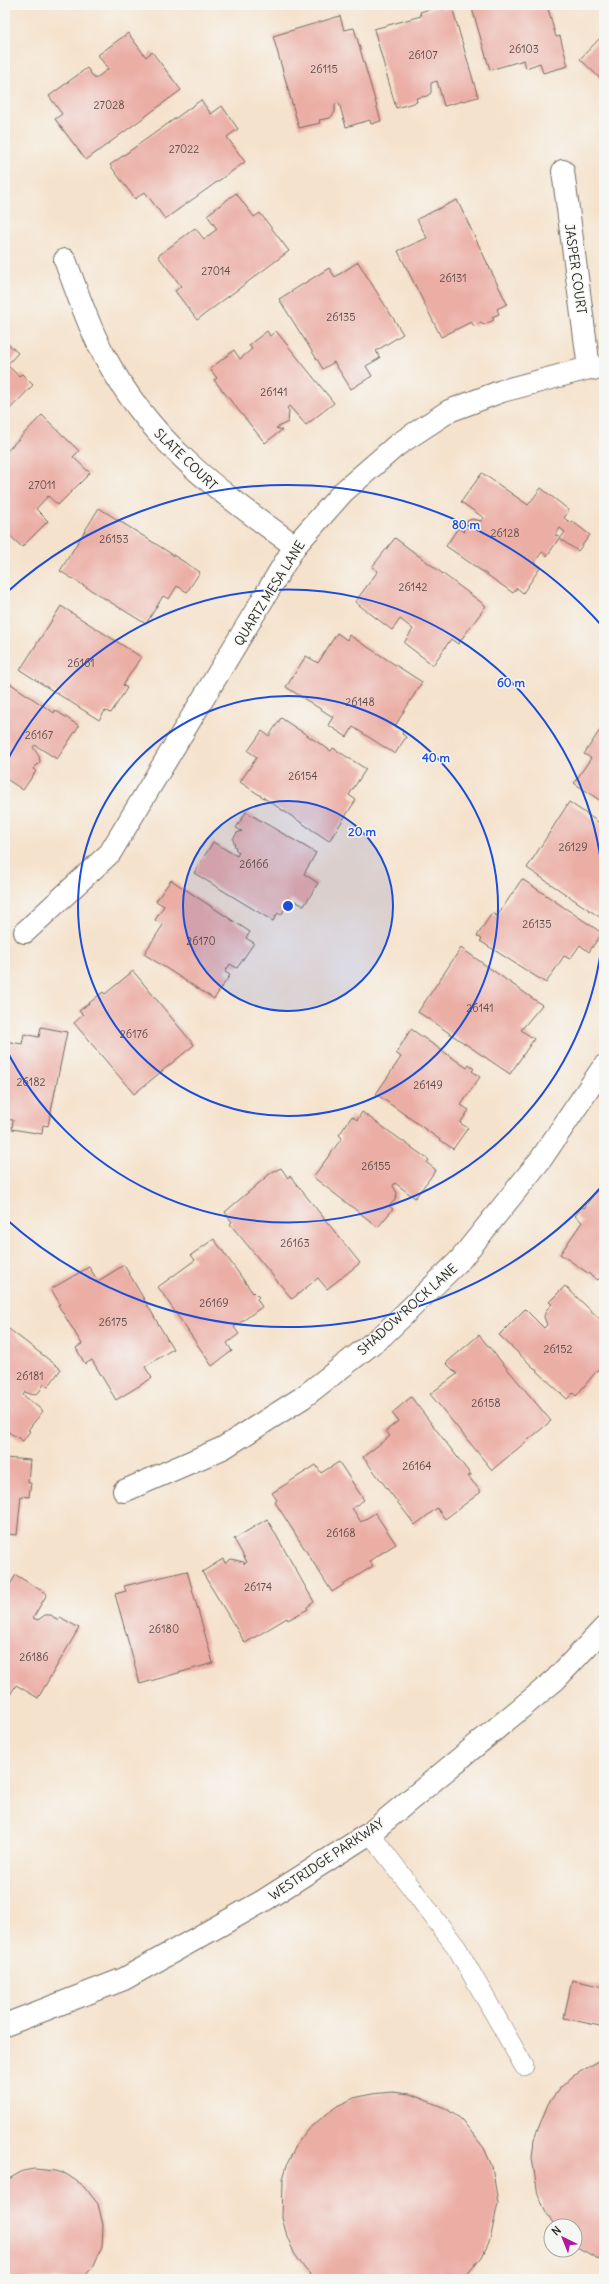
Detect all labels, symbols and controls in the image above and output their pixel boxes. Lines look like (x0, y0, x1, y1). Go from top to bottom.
house number: 26103 (509, 42, 539, 56)
house number: 26107 (408, 48, 438, 62)
house number: 26115 (310, 62, 338, 76)
house number: 27028 (93, 98, 125, 112)
house number: 27022 (169, 142, 199, 156)
street label: JASPER COURT (561, 223, 590, 316)
house number: 27014 (201, 264, 231, 278)
house number: 26131 (439, 271, 467, 285)
house number: 26135 (326, 310, 356, 324)
house number: 26141 (260, 385, 288, 399)
street label: SLATE COURT (150, 425, 221, 494)
house number: 27011 (28, 478, 56, 492)
text: 80 m (452, 517, 481, 532)
house number: 26128 (490, 526, 520, 540)
house number: 26153 (99, 532, 129, 546)
street label: QUARTZ MESA LANE (230, 537, 309, 649)
house number: 26142 (398, 580, 428, 594)
house number: 26161 (67, 656, 95, 670)
text: 60 m (497, 675, 526, 690)
house number: 26148 (345, 695, 375, 709)
house number: 26167 (25, 728, 54, 742)
text: 40 m (422, 750, 451, 765)
house number: 26154 (288, 769, 318, 783)
text: 20 m (348, 824, 376, 839)
house number: 26129 (558, 840, 588, 854)
house number: 26166 (239, 857, 269, 871)
centre of rings (281, 899, 295, 913)
house number: 26135 (522, 917, 552, 931)
house number: 26170 (186, 934, 216, 948)
house number: 26141 (466, 1001, 494, 1015)
house number: 26176 (120, 1027, 148, 1041)
house number: 26182 (16, 1075, 46, 1089)
house number: 26149 (413, 1078, 443, 1092)
house number: 26155 (361, 1159, 391, 1173)
house number: 26163 (280, 1236, 310, 1250)
street label: SHADOW ROCK LANE (354, 1260, 461, 1359)
house number: 26169 (199, 1296, 229, 1310)
house number: 26175 (99, 1315, 127, 1329)
house number: 26152 (543, 1342, 573, 1356)
house number: 26181 (16, 1369, 44, 1383)
house number: 26158 (471, 1396, 501, 1410)
house number: 26164 (402, 1459, 432, 1473)
house number: 26168 (326, 1526, 356, 1540)
house number: 26174 (244, 1580, 272, 1594)
house number: 26180 (149, 1622, 179, 1636)
house number: 26186 (19, 1650, 49, 1664)
street label: WESTRIDGE PARKWAY (265, 1815, 387, 1904)
north arrow (543, 2218, 583, 2258)
text: N (549, 2223, 564, 2238)

